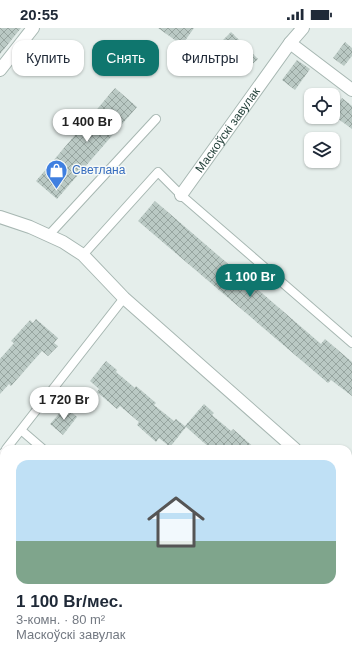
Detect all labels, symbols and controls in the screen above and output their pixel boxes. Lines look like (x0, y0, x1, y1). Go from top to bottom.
text: 20:55 (20, 6, 58, 23)
chip: Купить (12, 40, 84, 76)
chip: Снять (92, 40, 159, 76)
chip: Фильтры (167, 40, 253, 76)
street label: Маскоўскі завулак (192, 84, 263, 175)
map controls (304, 88, 340, 168)
button: locate (304, 88, 340, 124)
pin: 1 400 Br (46, 109, 128, 143)
text: 1 400 Br (62, 114, 112, 129)
button: layers (304, 132, 340, 168)
shop icon: Светлана (43, 157, 69, 190)
place label: Светлана (72, 163, 126, 177)
pin: 1 100 Br (209, 264, 291, 298)
text: 1 100 Br (225, 269, 275, 284)
pin: 1 720 Br (23, 387, 105, 421)
text: 1 720 Br (39, 392, 89, 407)
icon: home (140, 486, 212, 558)
text: 1 100 Br/мес. (16, 592, 123, 611)
text: 3-комн. · 80 m² (16, 612, 105, 627)
text: Маскоўскі завулак (16, 627, 125, 642)

